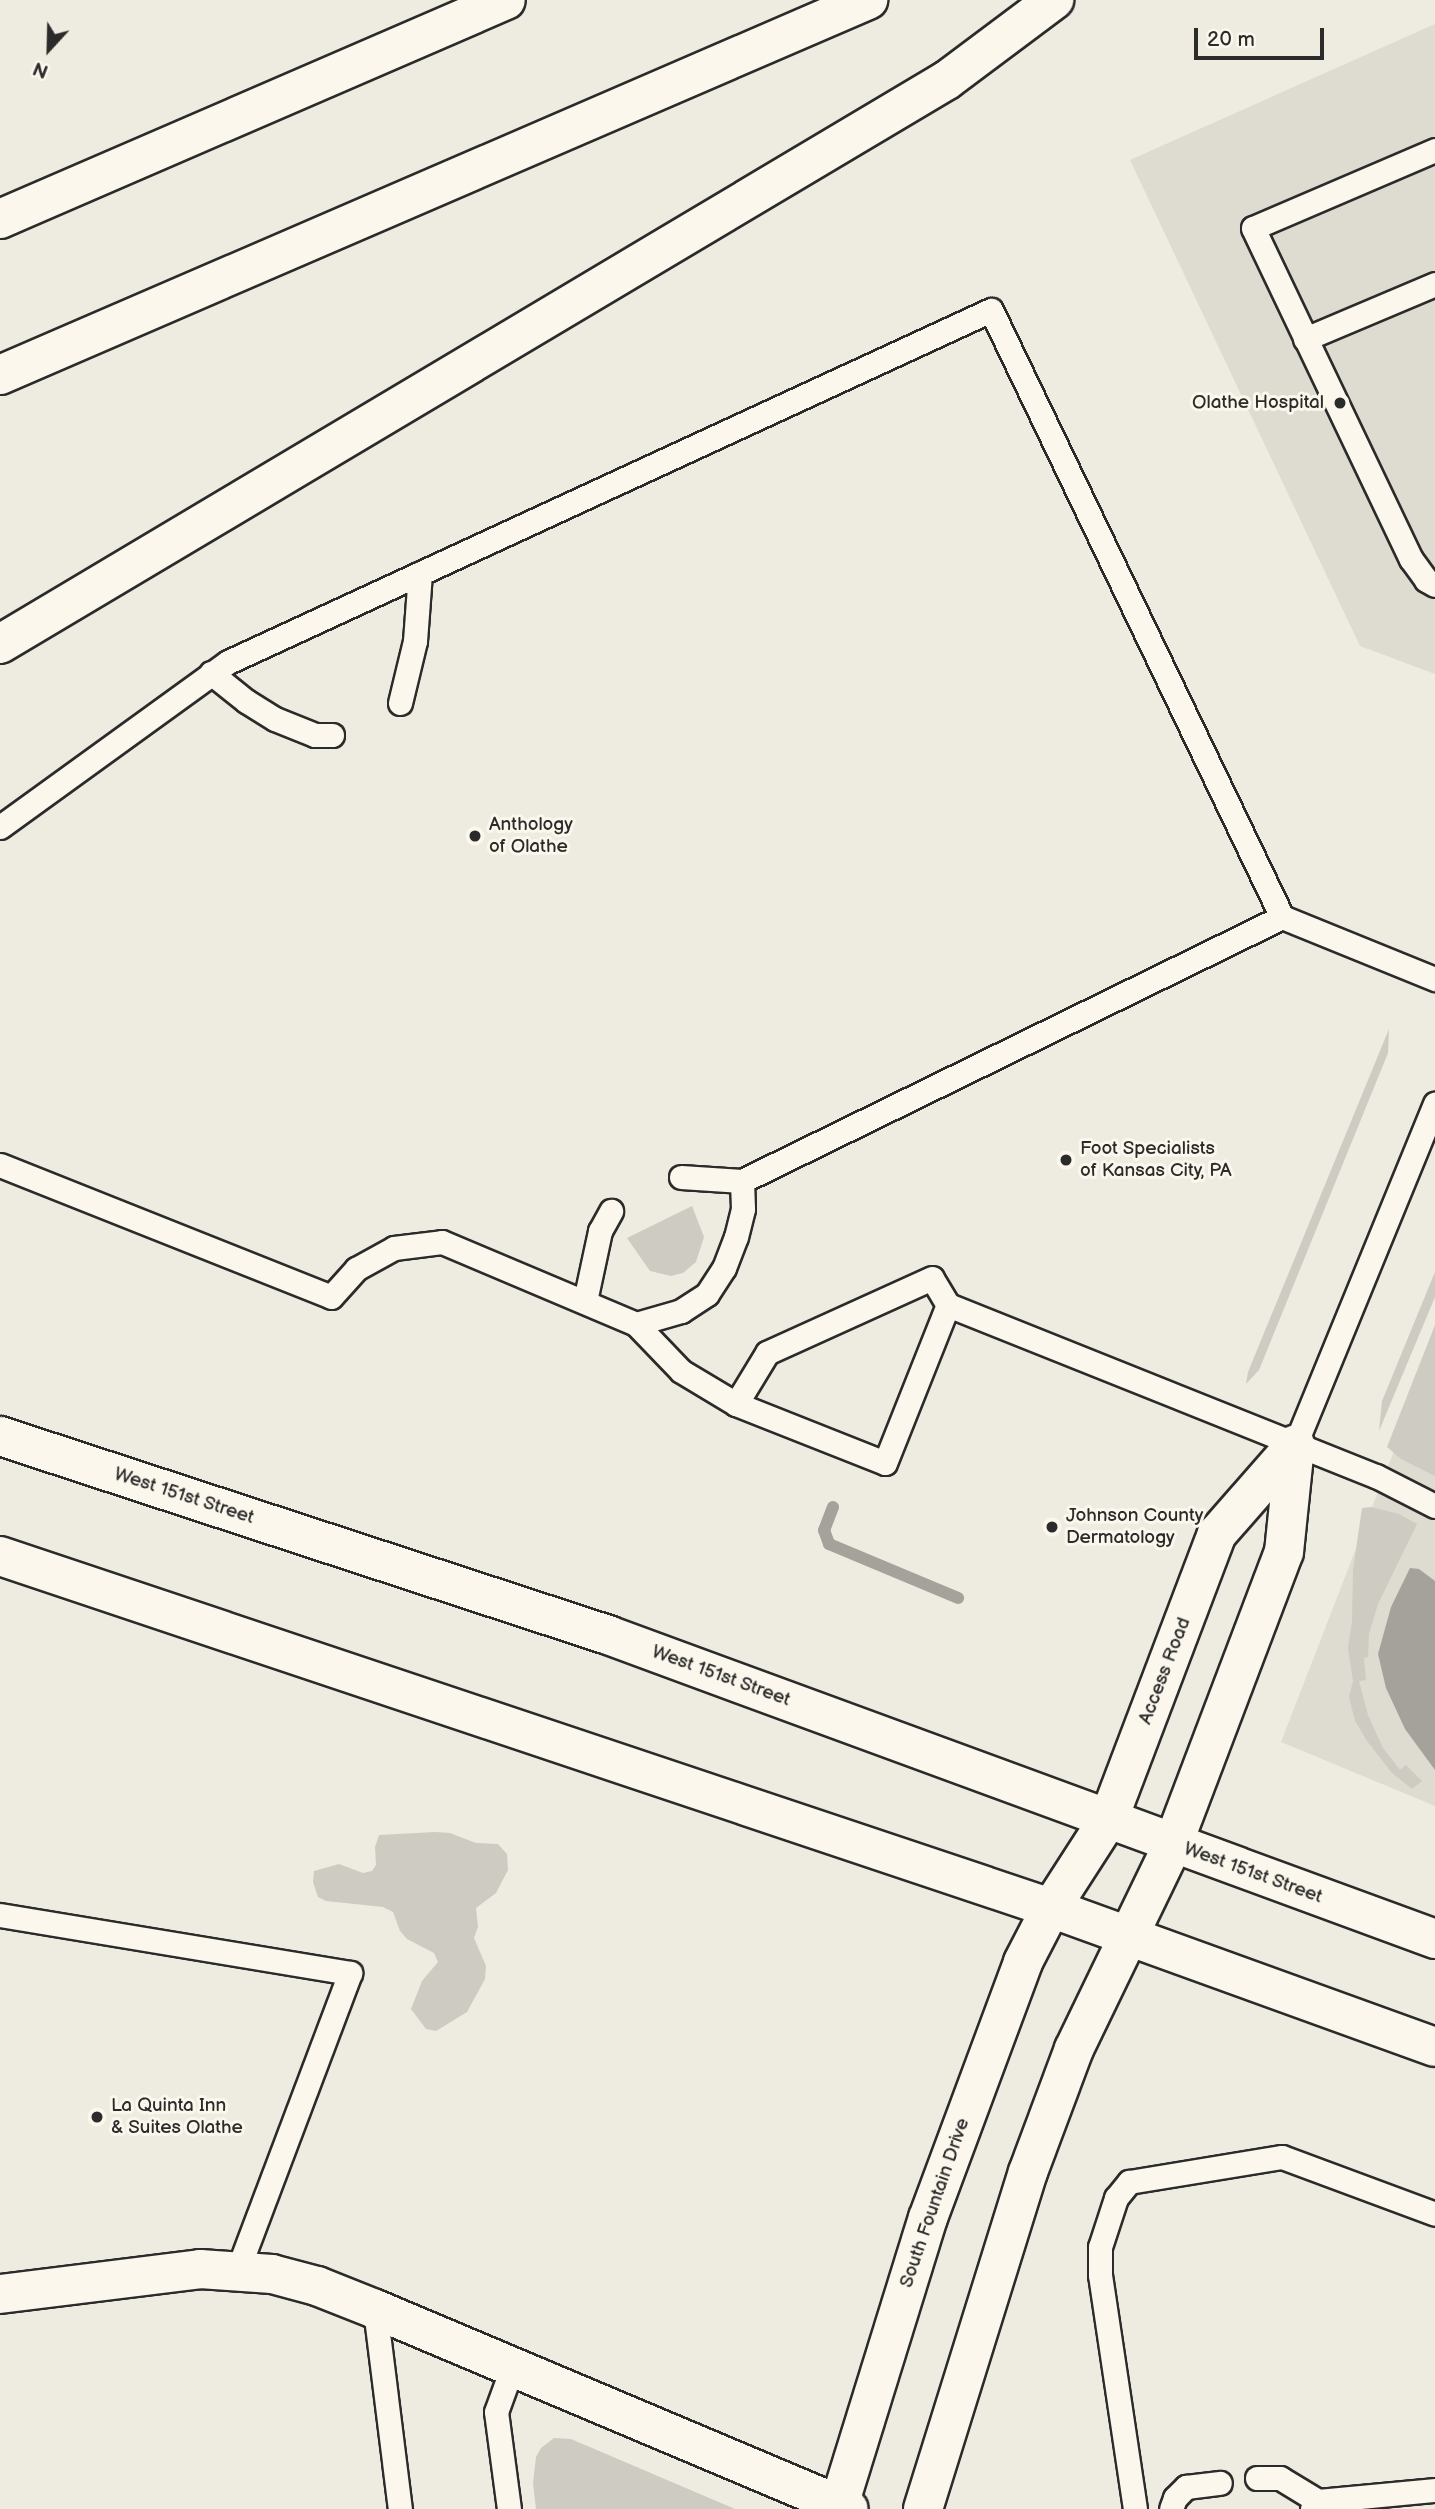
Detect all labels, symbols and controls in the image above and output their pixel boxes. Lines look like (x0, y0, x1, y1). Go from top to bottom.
north arrow (14, 14, 84, 84)
scale bar (1197, 14, 1326, 58)
text: 20 m (1207, 27, 1255, 52)
text: N (30, 56, 52, 82)
place label: Olathe Hospital (1192, 392, 1324, 414)
marker: Olathe Hospital (1330, 393, 1350, 413)
place label: Anthology of Olathe (489, 814, 573, 858)
marker: Anthology of Olathe (467, 828, 483, 844)
place label: Foot Specialists of Kansas City, PA (1080, 1138, 1232, 1182)
marker: Foot Specialists of Kansas City, PA (1058, 1152, 1074, 1168)
street label: West 151st Street (111, 1463, 257, 1529)
place label: Johnson County Dermatology (1066, 1505, 1203, 1549)
marker: Johnson County Dermatology (1044, 1519, 1060, 1535)
street label: Access Road (1134, 1614, 1196, 1728)
street label: West 151st Street (648, 1640, 794, 1712)
street label: West 151st Street (1180, 1837, 1326, 1909)
place label: La Quinta Inn & Suites Olathe (111, 2095, 243, 2139)
marker: La Quinta Inn & Suites Olathe (89, 2109, 105, 2125)
street label: South Fountain Drive (895, 2115, 975, 2291)

